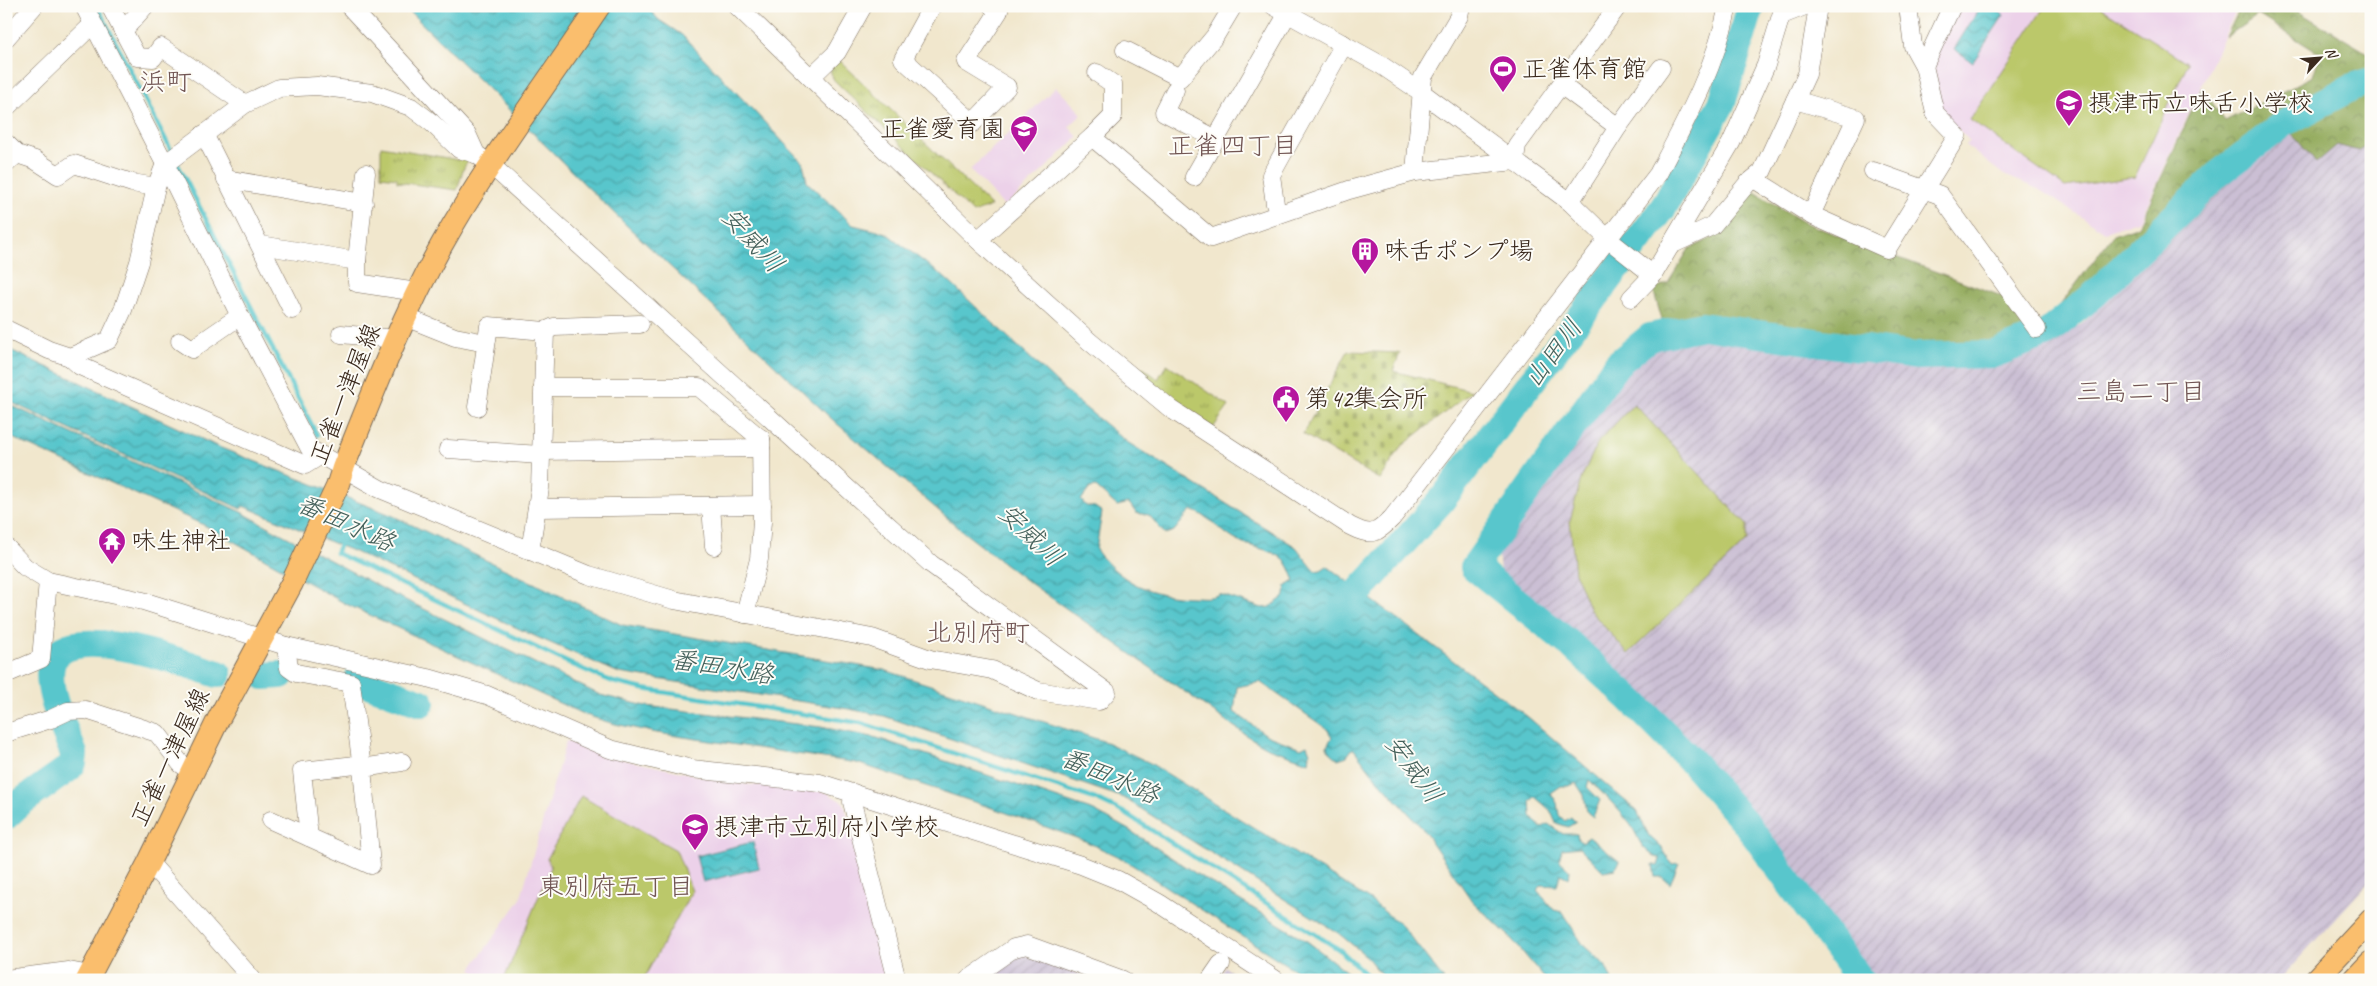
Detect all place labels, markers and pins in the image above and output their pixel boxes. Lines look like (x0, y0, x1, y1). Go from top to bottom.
place label: 正雀体育館 (1522, 53, 1647, 85)
sports icon: 正雀体育館 (1488, 54, 1518, 93)
place label: 摂津市立味舌小学校 (2088, 87, 2313, 119)
school or university icon: 摂津市立味舌小学校 (2054, 88, 2084, 127)
place label: 正雀愛育園 (880, 113, 1005, 145)
school or university icon: 正雀愛育園 (1009, 114, 1039, 153)
place label: 味舌ポンプ場 (1384, 235, 1534, 267)
building icon: 味舌ポンプ場 (1350, 236, 1380, 275)
place label: 第42集会所 (1305, 383, 1428, 415)
public building icon: 第42集会所 (1271, 384, 1301, 423)
place label: 味生神社 (131, 525, 231, 557)
temple icon: 味生神社 (97, 526, 127, 565)
place label: 摂津市立別府小学校 (714, 811, 939, 843)
school or university icon: 摂津市立別府小学校 (680, 812, 710, 851)

